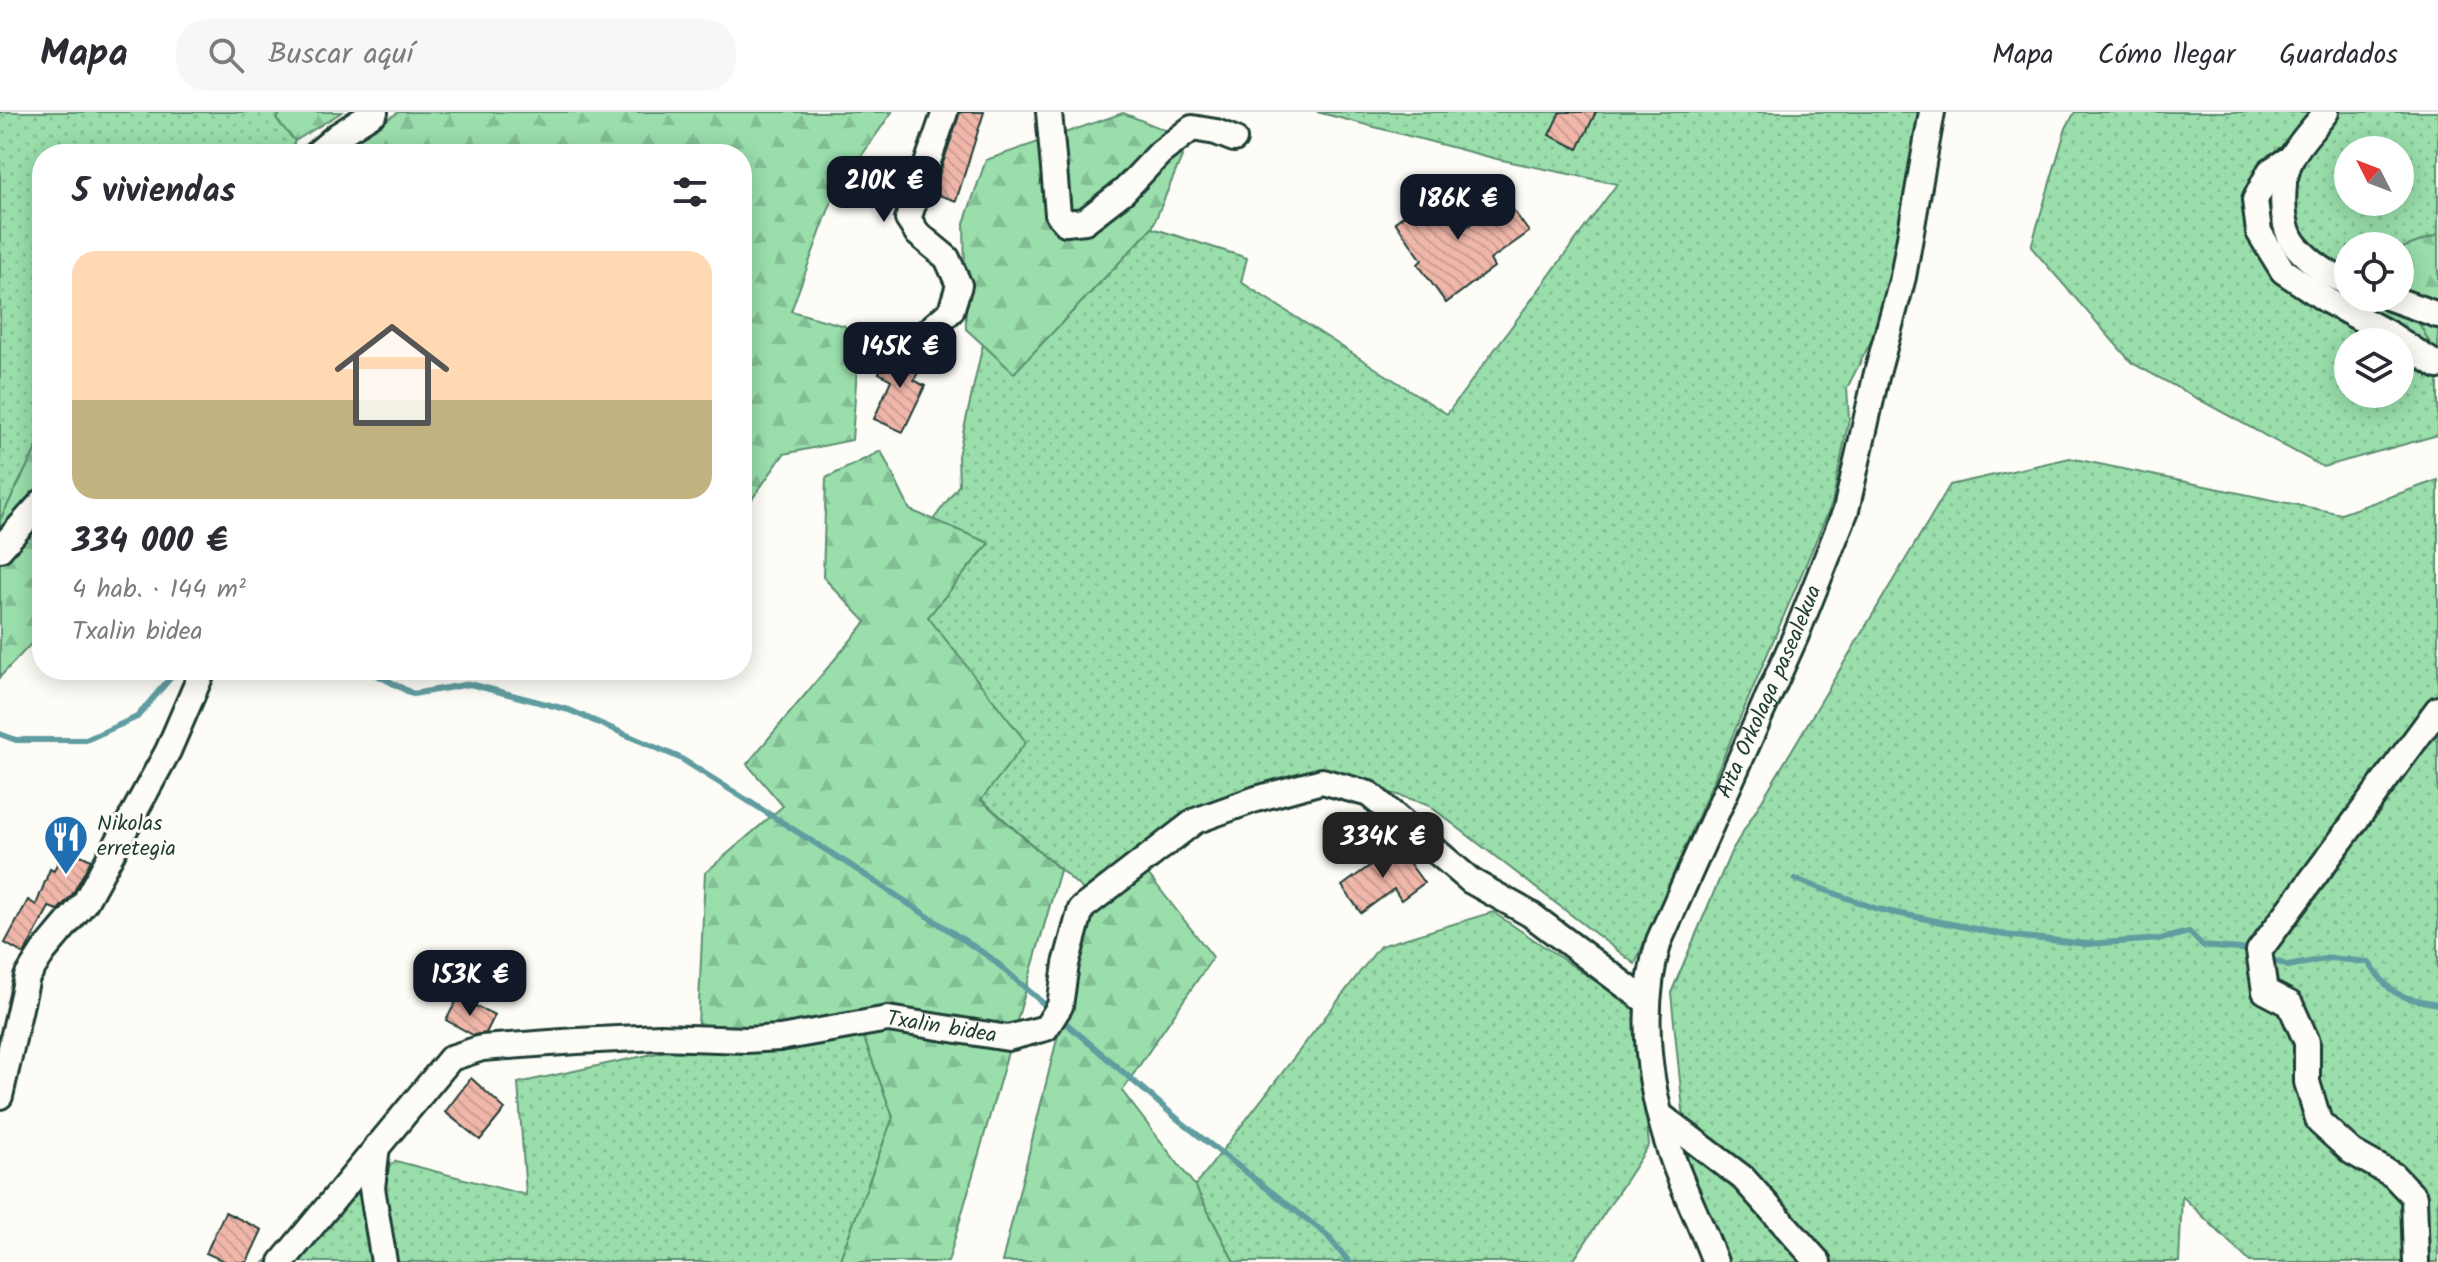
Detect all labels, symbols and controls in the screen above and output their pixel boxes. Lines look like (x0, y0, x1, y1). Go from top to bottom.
search box (176, 19, 736, 91)
text: Mapa (40, 25, 128, 85)
text: Buscar aquí (268, 31, 414, 79)
icon: search (204, 33, 248, 77)
text: Mapa (1992, 33, 2054, 78)
text: Cómo llegar (2098, 33, 2235, 78)
text: Guardados (2279, 33, 2398, 78)
north arrow (2334, 136, 2414, 216)
map controls (2334, 136, 2414, 408)
pin: 210K € (819, 156, 949, 224)
text: 210K € (845, 161, 923, 203)
text: 5 viviendas (72, 165, 236, 219)
icon: filters (668, 170, 712, 214)
pin: 186K € (1393, 174, 1523, 242)
text: 186K € (1418, 179, 1498, 221)
button: locate (2334, 232, 2414, 312)
icon: home (320, 303, 464, 447)
pin: 145K € (835, 322, 965, 390)
text: 145K € (861, 327, 939, 369)
button: layers (2334, 328, 2414, 408)
text: 334 000 € (72, 515, 228, 569)
text: 4 hab. · 144 m² (72, 569, 246, 611)
street label: Aita Orkolaga pasealekua (1708, 580, 1832, 804)
text: Txalin bidea (72, 611, 203, 653)
place label: Nikolas erretegia (97, 807, 176, 867)
pin: 334K € (1318, 812, 1448, 880)
restaurant icon: Nikolas erretegia (42, 813, 90, 876)
text: 334K € (1341, 817, 1425, 859)
pin: 153K € (405, 950, 535, 1018)
text: 153K € (431, 955, 509, 997)
street label: Txalin bidea (884, 1002, 999, 1053)

